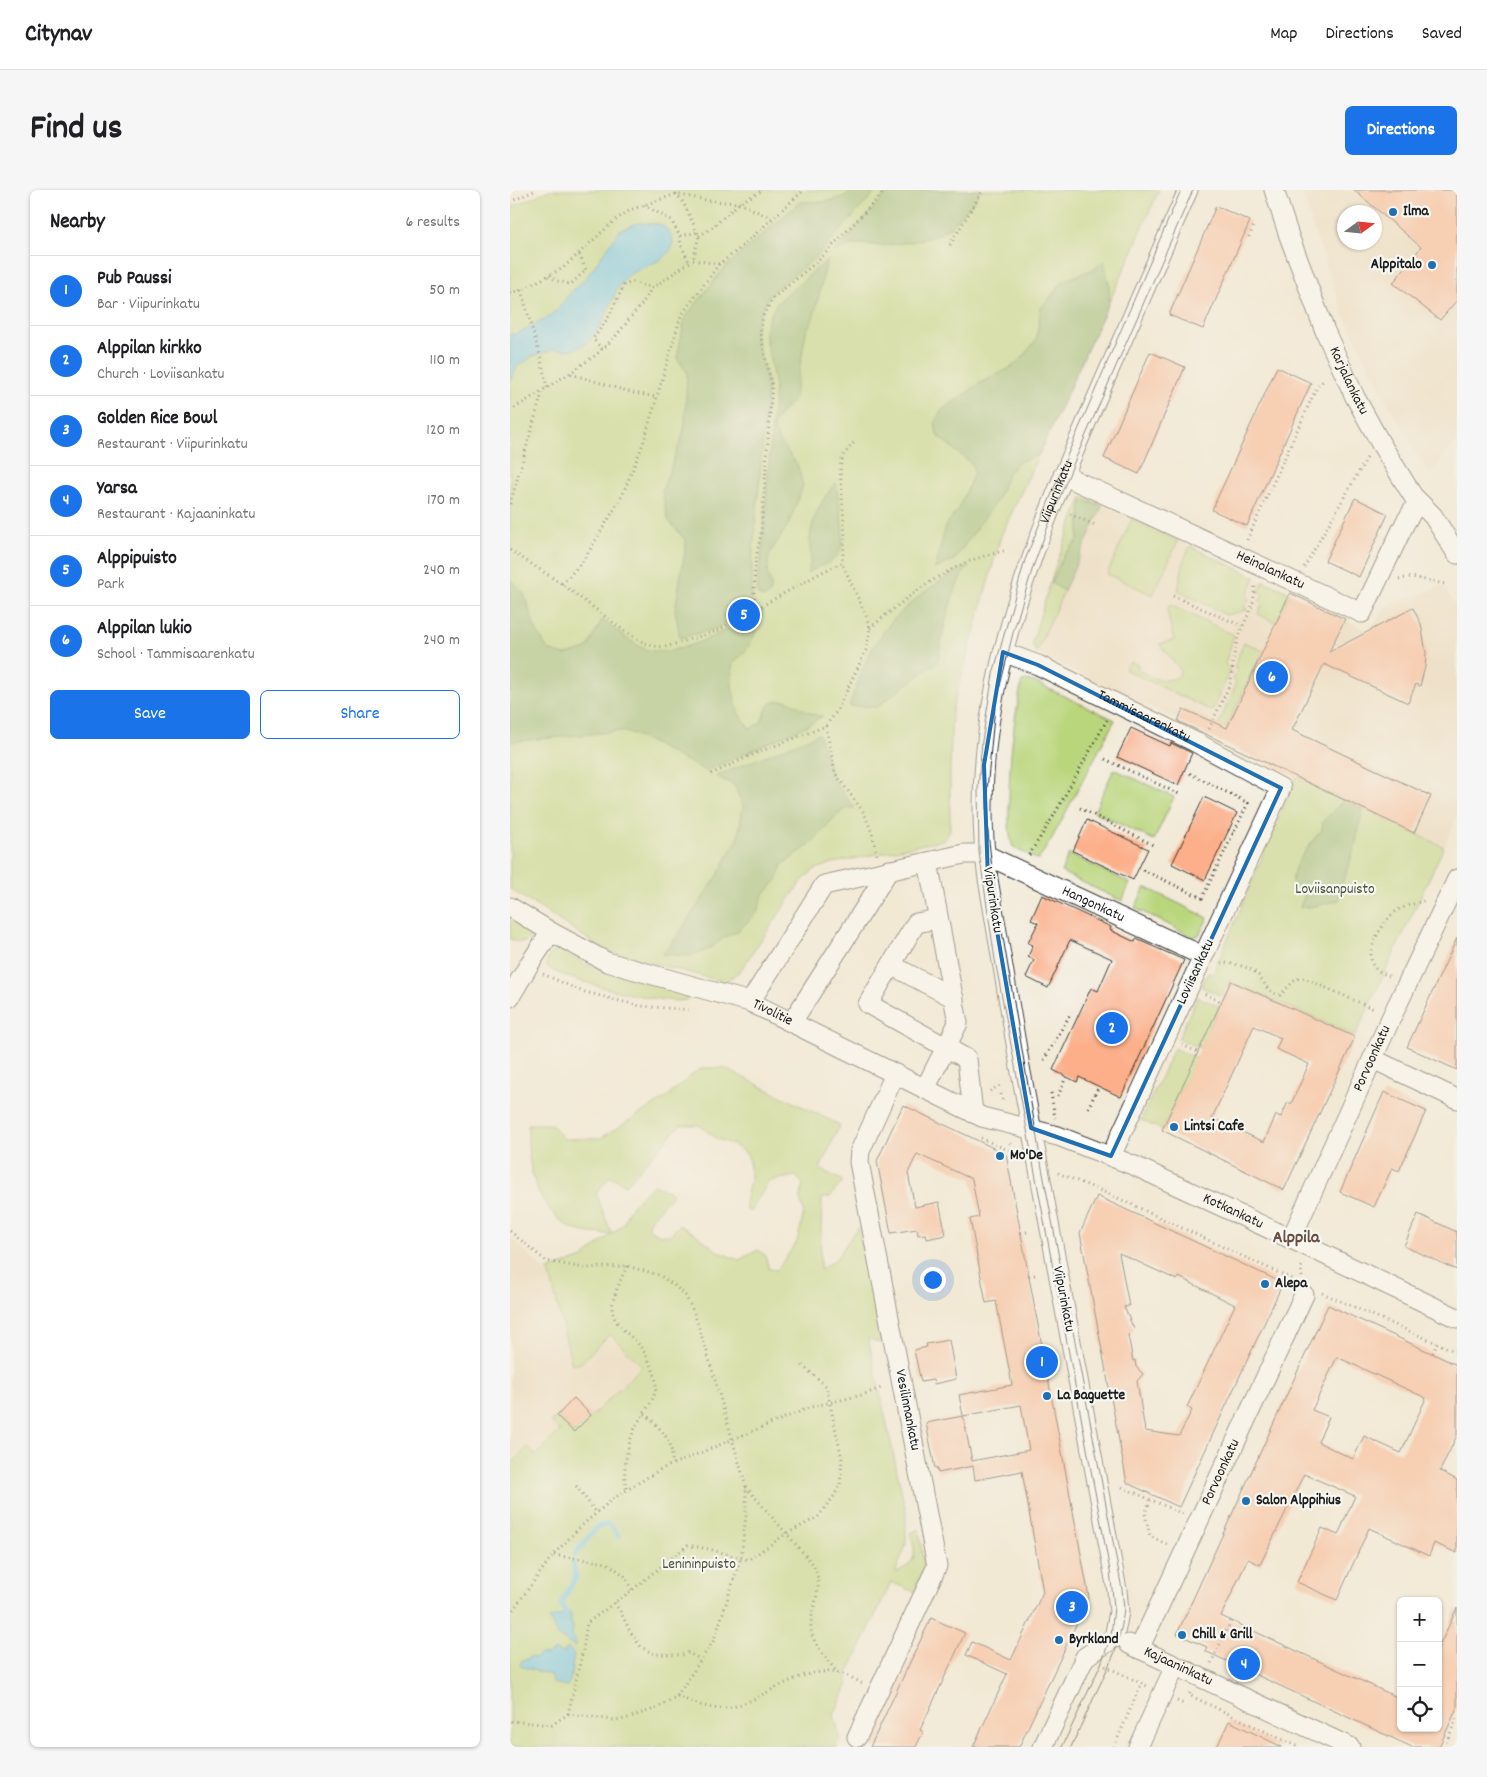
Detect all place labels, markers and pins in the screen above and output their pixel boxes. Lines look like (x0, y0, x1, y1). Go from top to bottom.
place label: Ilma (1403, 201, 1430, 223)
marker: Ilma (1387, 206, 1399, 218)
place label: Alppitalo (1371, 254, 1422, 276)
marker: Alppitalo (1426, 259, 1438, 271)
pin: 5 (728, 596, 760, 634)
pin: 6 (1256, 658, 1288, 696)
pin: 2 (1096, 1009, 1128, 1047)
place label: Lintsi Cafe (1184, 1116, 1245, 1138)
marker: Lintsi Cafe (1168, 1121, 1180, 1133)
place label: Mo'De (1010, 1145, 1043, 1167)
marker: Mo'De (994, 1150, 1006, 1162)
place label: Alepa (1275, 1273, 1308, 1295)
marker: Alepa (1259, 1278, 1271, 1290)
pin: 1 (1026, 1343, 1058, 1381)
place label: La Baguette (1057, 1385, 1125, 1407)
marker: La Baguette (1041, 1390, 1053, 1402)
place label: Salon Alppihius (1256, 1490, 1341, 1512)
marker: Salon Alppihius (1240, 1495, 1252, 1507)
pin: 3 (1056, 1588, 1088, 1626)
place label: Chill & Grill (1192, 1624, 1253, 1646)
place label: Byrkland (1069, 1629, 1118, 1651)
marker: Chill & Grill (1176, 1629, 1188, 1641)
marker: Byrkland (1053, 1634, 1065, 1646)
pin: 4 (1228, 1645, 1260, 1683)

